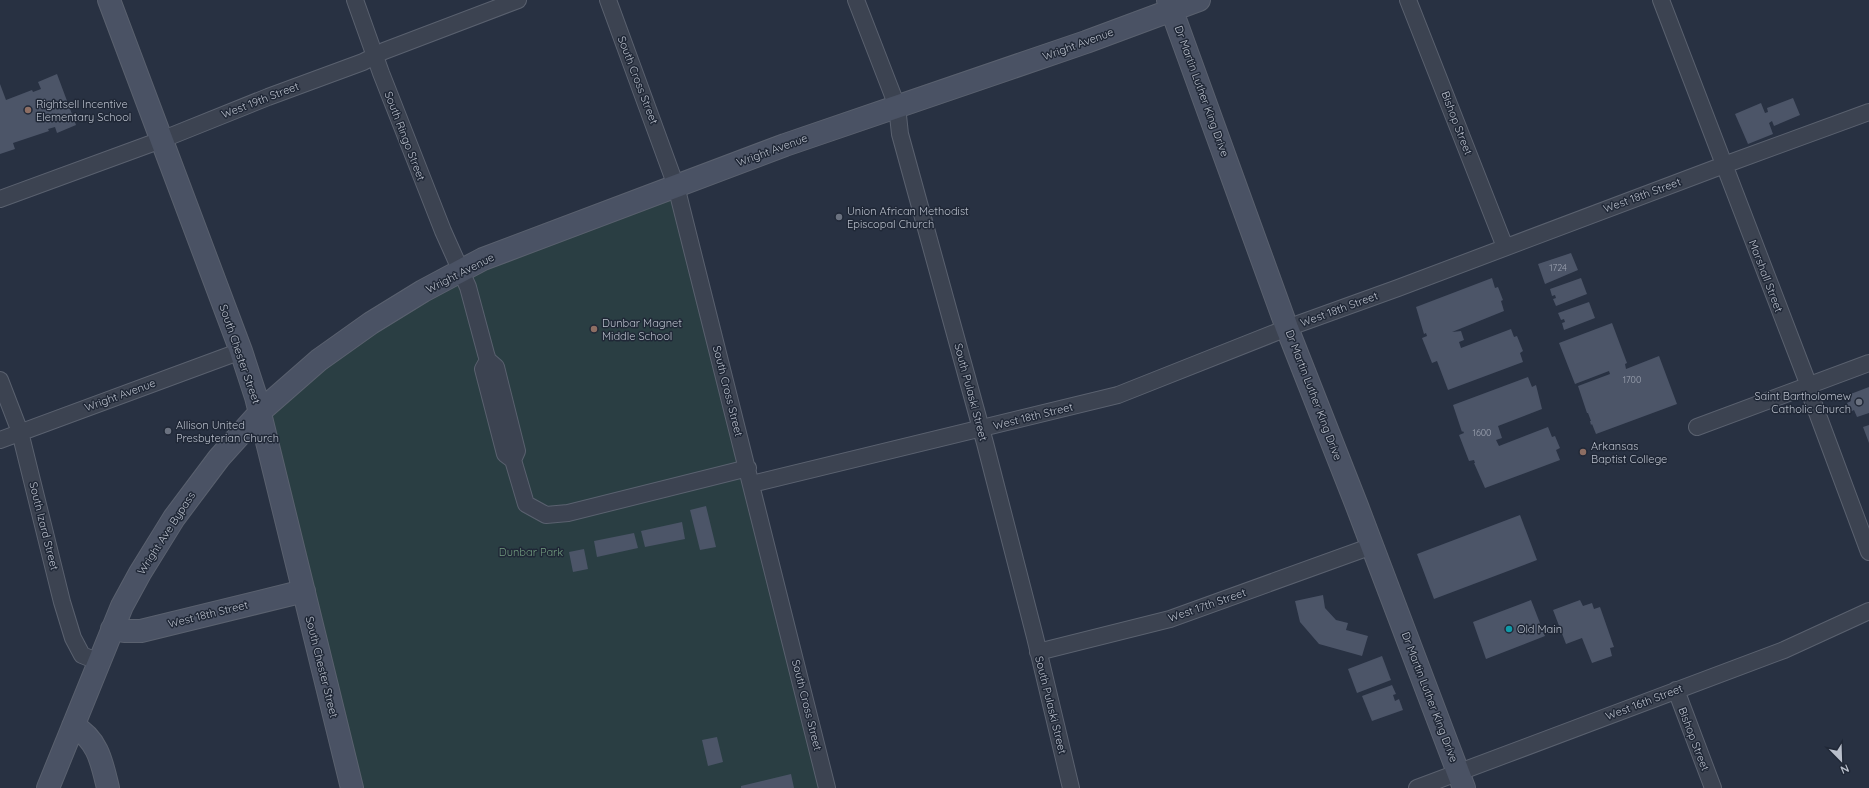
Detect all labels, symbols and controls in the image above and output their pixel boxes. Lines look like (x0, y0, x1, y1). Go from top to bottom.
street label: Dr Martin Luther King Drive (1172, 23, 1232, 159)
street label: Wright Avenue (1041, 25, 1115, 63)
street label: South Cross Street (615, 34, 661, 126)
street label: West 19th Street (219, 79, 301, 121)
street label: South Ringo Street (382, 89, 429, 183)
street label: Bishop Street (1438, 89, 1476, 157)
place label: Rightsell Incentive Elementary School (36, 97, 131, 124)
marker: Rightsell Incentive Elementary School (23, 105, 33, 115)
street label: Wright Avenue (735, 131, 809, 169)
street label: West 18th Street (1601, 174, 1683, 216)
place label: Union African Methodist Episcopal Church (847, 204, 969, 231)
marker: Union African Methodist Episcopal Church (834, 212, 844, 222)
street label: Marshall Street (1746, 238, 1786, 314)
street label: Wright Avenue (424, 250, 496, 296)
house number: 1724 (1549, 262, 1567, 273)
street label: West 18th Street (1298, 288, 1380, 330)
street label: South Chester Street (216, 303, 264, 406)
place label: Dunbar Magnet Middle School (602, 316, 682, 343)
marker: Dunbar Magnet Middle School (589, 324, 599, 334)
street label: Dr Martin Luther King Drive (1283, 328, 1345, 462)
street label: South Pulaski Street (951, 342, 991, 443)
street label: South Cross Street (710, 344, 746, 438)
house number: 1700 (1623, 374, 1641, 385)
street label: Wright Avenue (83, 376, 157, 414)
place label: Saint Bartholomew Catholic Church (1754, 389, 1851, 416)
marker: Saint Bartholomew Catholic Church (1854, 397, 1864, 407)
street label: West 18th Street (992, 399, 1075, 433)
place label: Allison United Presbyterian Church (176, 418, 279, 445)
marker: Allison United Presbyterian Church (163, 426, 173, 436)
house number: 1600 (1473, 427, 1491, 438)
place label: Arkansas Baptist College (1591, 439, 1667, 466)
marker: Arkansas Baptist College (1578, 447, 1588, 457)
street label: South Izard Street (26, 480, 62, 572)
street label: Wright Ave Bypass (134, 489, 198, 577)
park label: Dunbar Park (499, 545, 563, 559)
street label: West 17th Street (1166, 585, 1248, 625)
street label: West 18th Street (167, 597, 250, 631)
street label: South Chester Street (303, 615, 341, 719)
place label: Old Main (1517, 622, 1562, 636)
marker: Old Main (1504, 624, 1514, 634)
street label: Dr Martin Luther King Drive (1399, 630, 1461, 764)
street label: South Pulaski Street (1032, 655, 1070, 756)
street label: South Cross Street (789, 658, 825, 752)
street label: West 16th Street (1603, 681, 1685, 723)
street label: Bishop Street (1675, 705, 1713, 773)
north arrow (1821, 740, 1861, 780)
text: N (1838, 761, 1851, 777)

